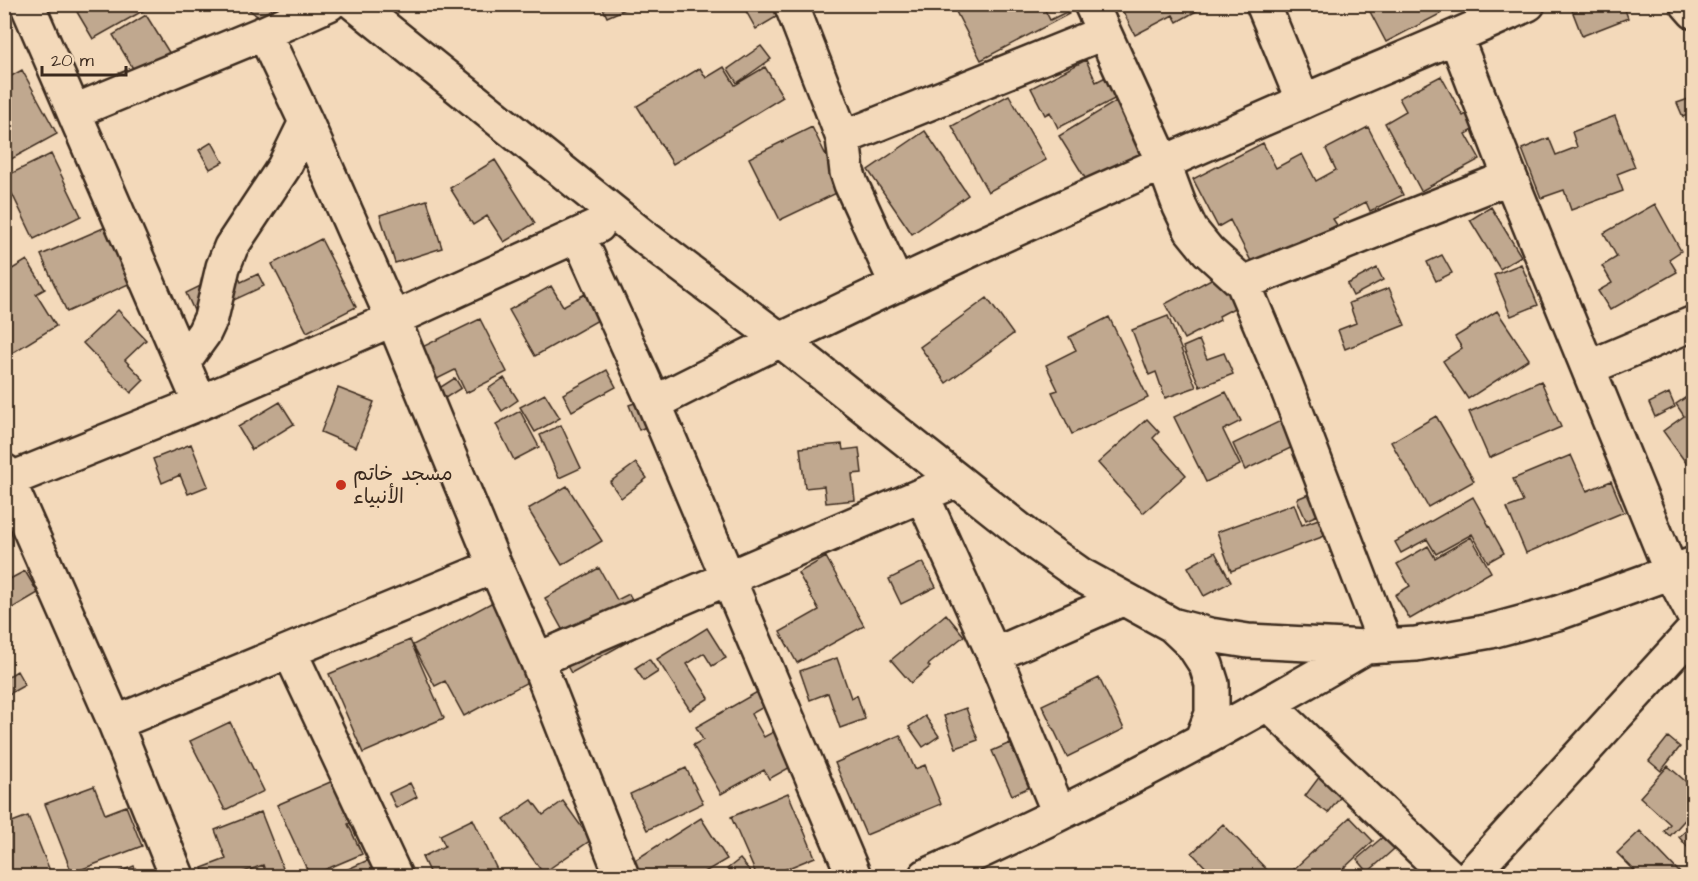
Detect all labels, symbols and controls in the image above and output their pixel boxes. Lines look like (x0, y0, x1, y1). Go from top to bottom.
scale bar (42, 39, 126, 77)
text: 20 m (51, 48, 94, 73)
place label: مسجد خاتم الأنبياء (353, 460, 453, 511)
marker: مسجد خاتم الأنبياء (334, 478, 348, 492)

